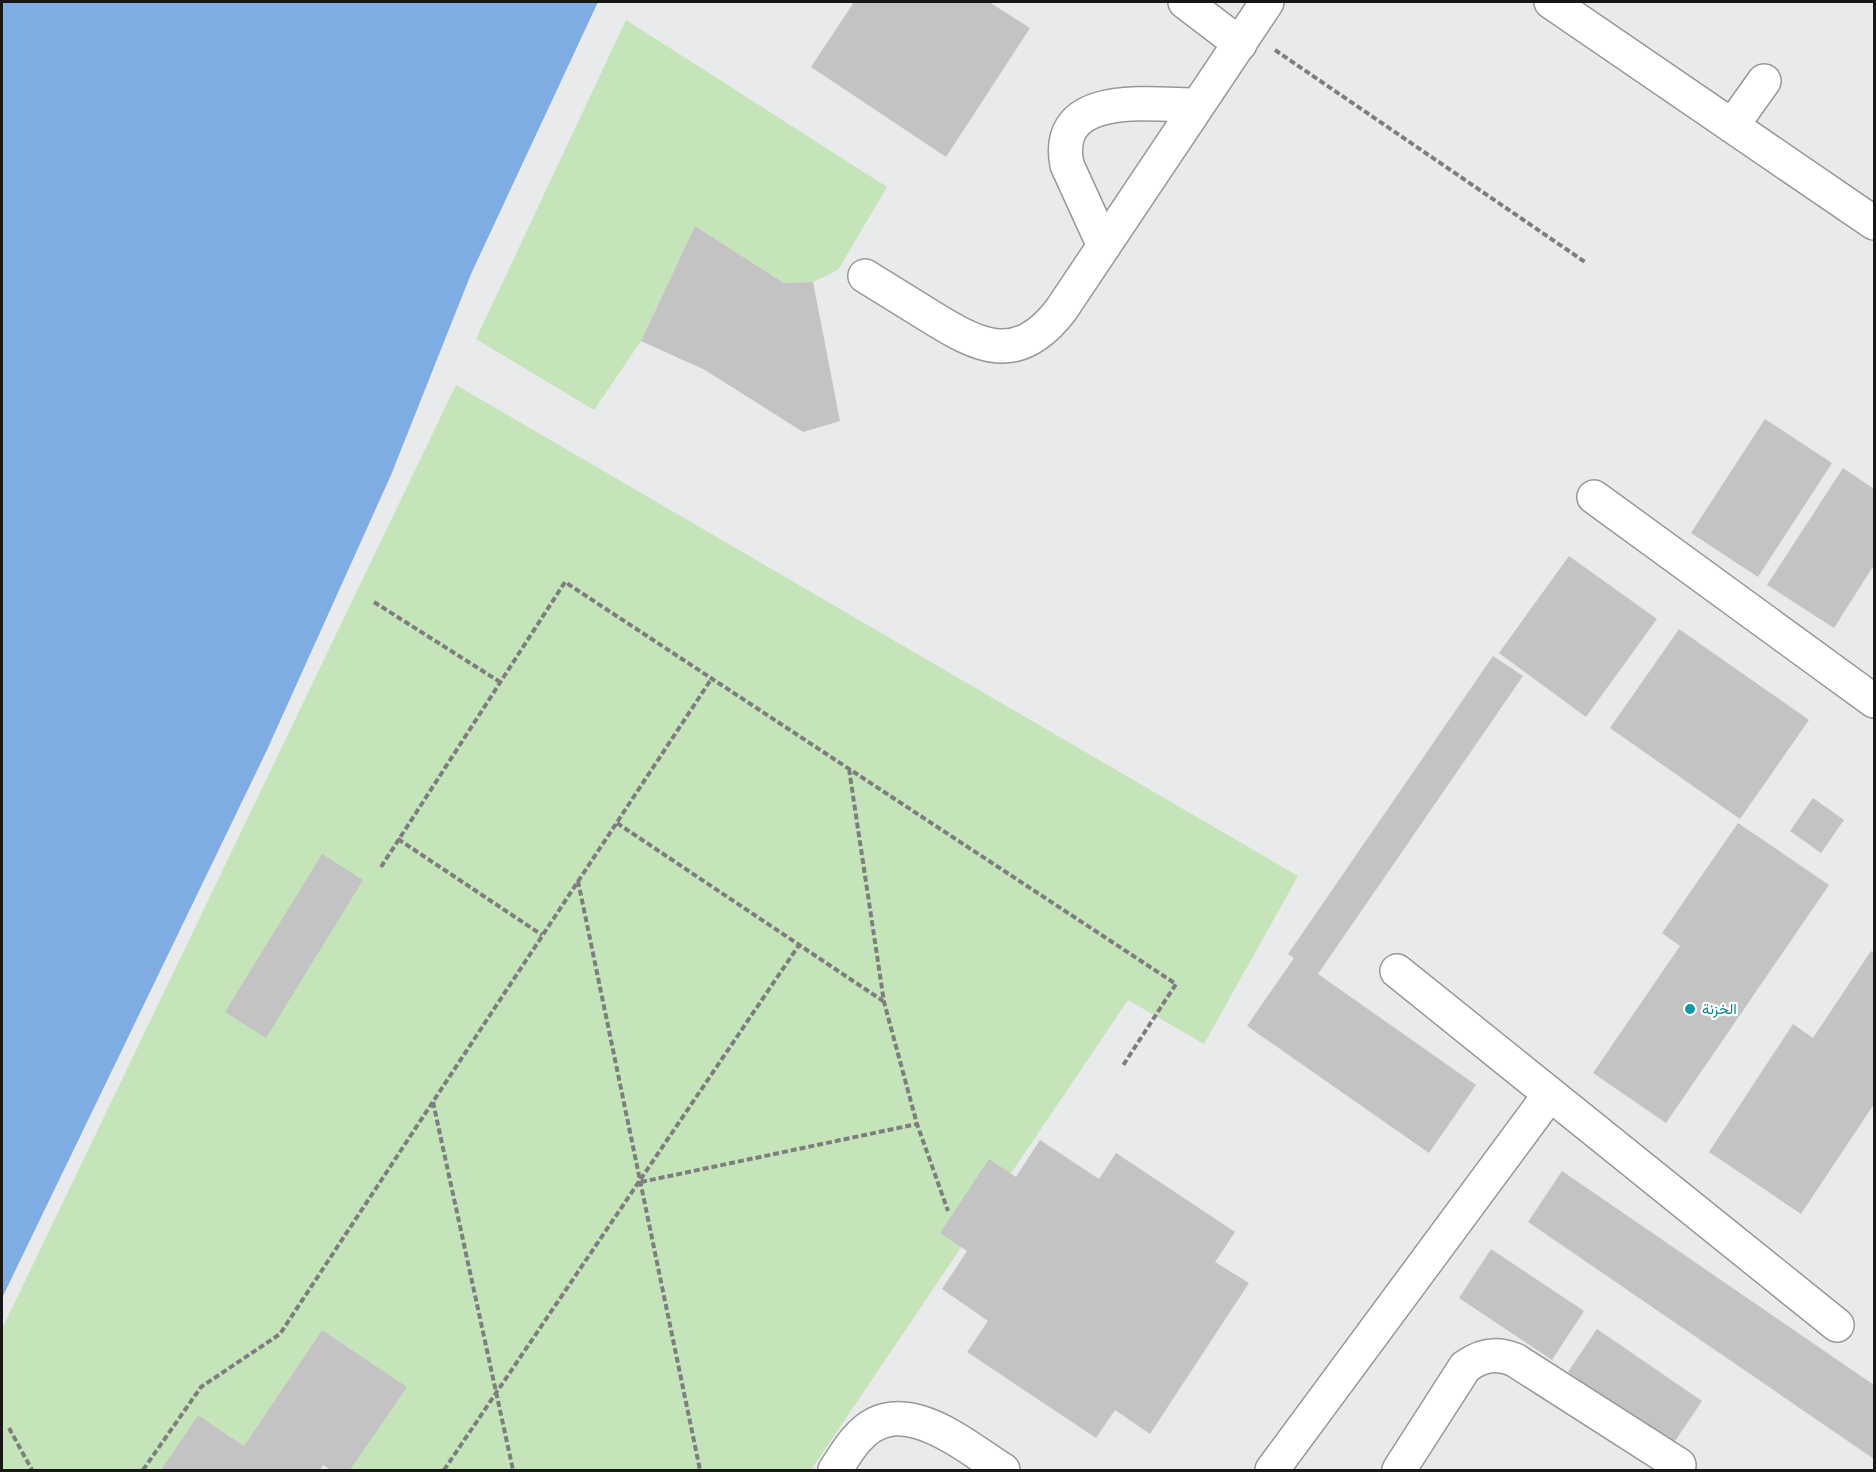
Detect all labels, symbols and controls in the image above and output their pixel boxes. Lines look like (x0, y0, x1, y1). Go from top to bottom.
place label: الخزنة (1702, 999, 1737, 1018)
marker: الخزنة (1683, 1002, 1697, 1016)

